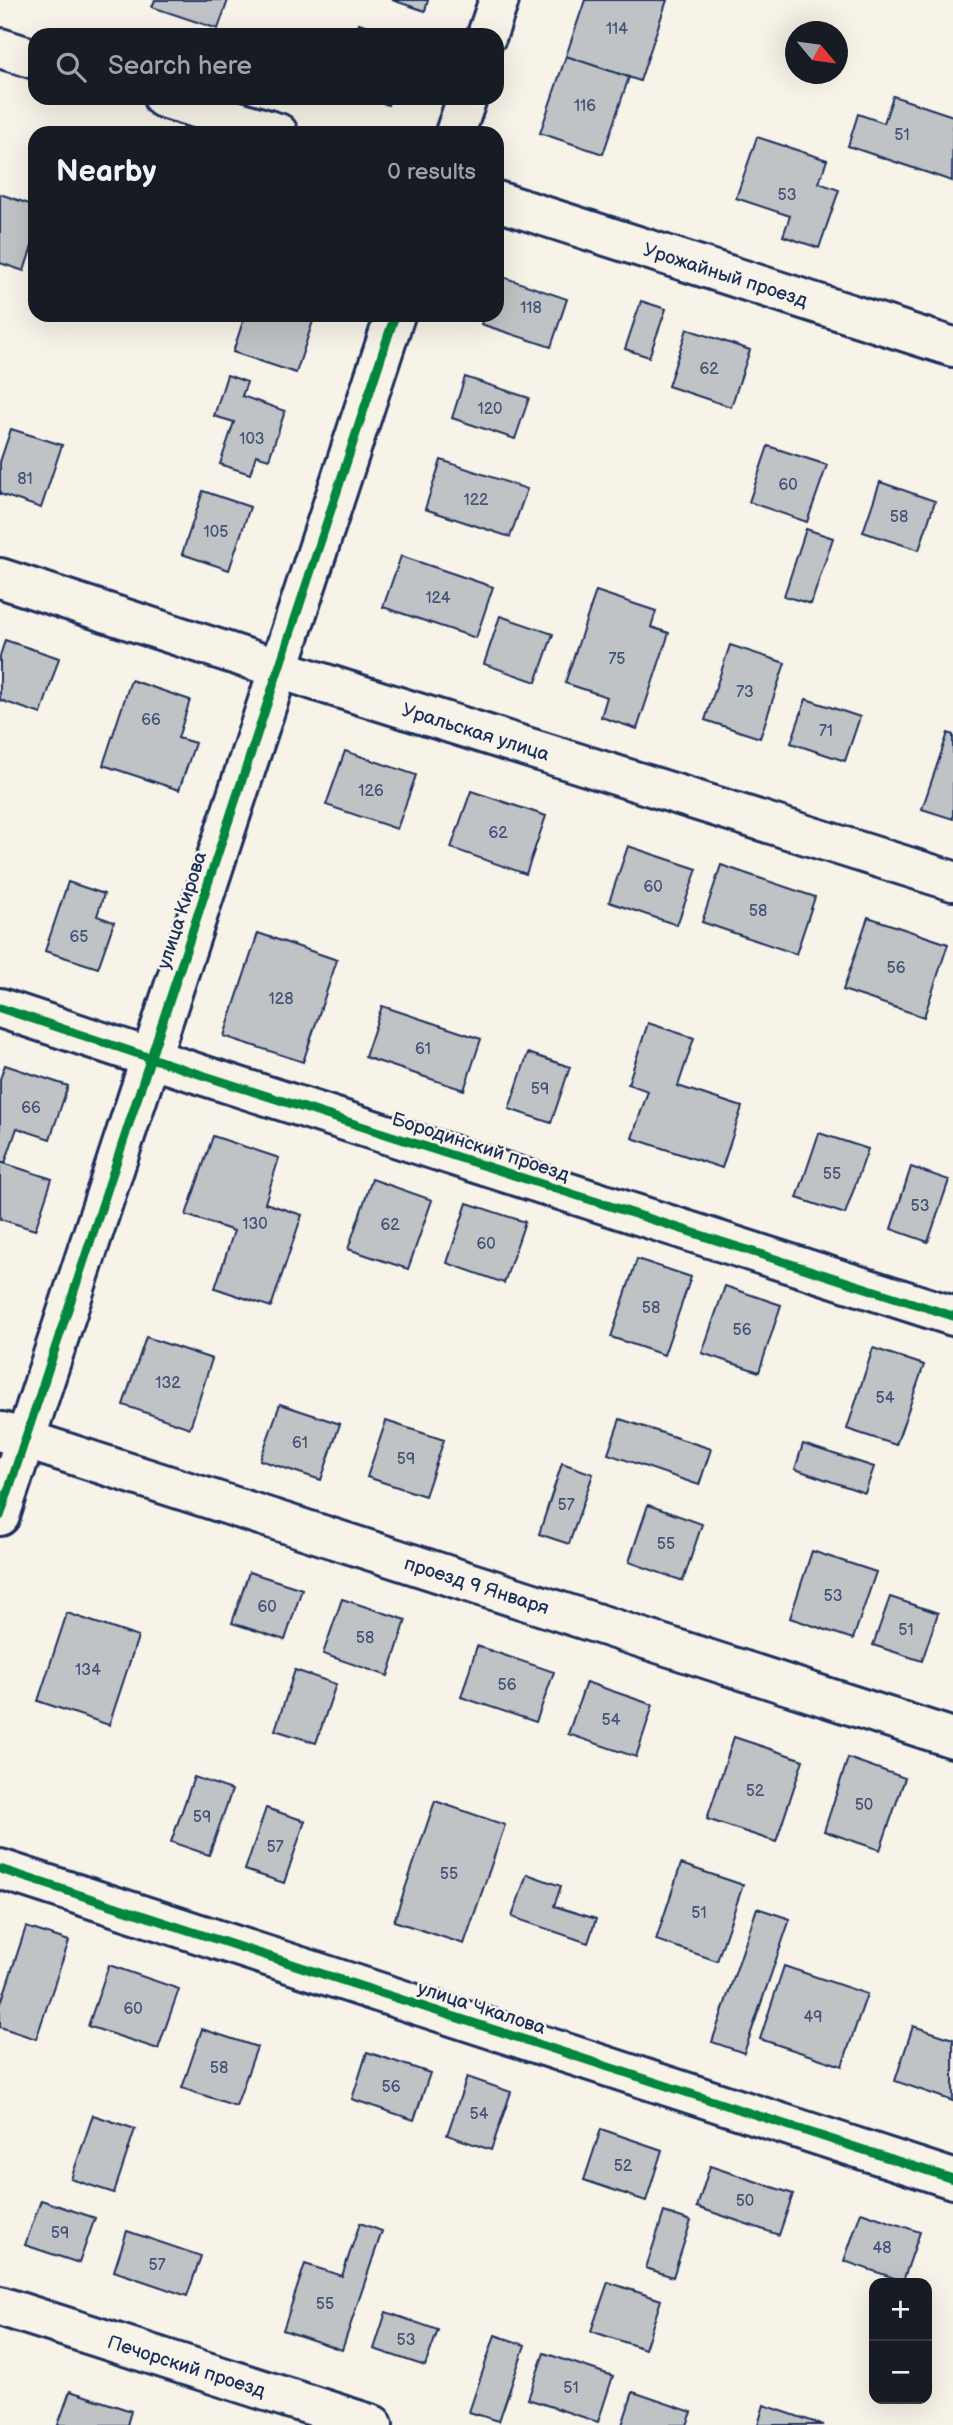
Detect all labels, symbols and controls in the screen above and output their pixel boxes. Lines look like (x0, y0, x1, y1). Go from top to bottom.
house number: 114 (606, 20, 628, 39)
north arrow (785, 21, 848, 84)
search box (28, 28, 504, 105)
icon: search (52, 48, 90, 86)
text: Search here (108, 51, 252, 82)
house number: 116 (574, 97, 596, 116)
house number: 51 (894, 126, 910, 145)
text: Nearby (56, 154, 156, 190)
text: 0 results (387, 158, 476, 186)
house number: 53 (777, 186, 797, 205)
street label: Урожайный проезд (640, 239, 811, 313)
house number: 118 (520, 299, 542, 318)
house number: 62 (699, 360, 719, 379)
house number: 120 (477, 400, 503, 419)
house number: 103 (239, 430, 265, 449)
house number: 81 (17, 470, 33, 489)
house number: 60 (778, 476, 798, 495)
house number: 122 (463, 491, 489, 510)
house number: 58 (890, 508, 908, 527)
house number: 105 (204, 523, 228, 542)
house number: 124 (425, 589, 451, 608)
house number: 75 (608, 650, 626, 669)
house number: 73 (736, 683, 754, 702)
street label: Уральская улица (399, 699, 552, 767)
house number: 66 (141, 711, 161, 730)
house number: 71 (819, 722, 833, 741)
house number: 126 (358, 782, 384, 801)
house number: 62 (488, 824, 508, 843)
street label: улица Кирова (153, 849, 212, 972)
house number: 60 (643, 878, 663, 897)
house number: 58 (749, 902, 767, 921)
house number: 65 (70, 928, 88, 947)
house number: 56 (887, 959, 906, 978)
house number: 128 (269, 990, 293, 1009)
house number: 61 (415, 1040, 431, 1059)
house number: 59 (531, 1080, 549, 1099)
house number: 66 (21, 1099, 41, 1118)
street label: Бородинский проезд (389, 1108, 572, 1187)
house number: 55 (823, 1165, 841, 1184)
house number: 53 (910, 1197, 930, 1216)
house number: 130 (242, 1215, 268, 1234)
house number: 62 (380, 1216, 400, 1235)
house number: 60 (476, 1235, 496, 1254)
house number: 58 (642, 1299, 660, 1318)
house number: 56 (733, 1321, 752, 1340)
house number: 132 (155, 1374, 181, 1393)
house number: 54 (876, 1389, 895, 1408)
house number: 61 (292, 1434, 308, 1453)
house number: 59 (397, 1450, 415, 1469)
house number: 57 (557, 1496, 575, 1515)
house number: 55 (657, 1535, 675, 1554)
street label: проезд 9 Января (401, 1552, 552, 1620)
house number: 53 (823, 1587, 843, 1606)
house number: 60 (257, 1598, 277, 1617)
house number: 51 (898, 1621, 914, 1640)
house number: 58 (356, 1629, 374, 1648)
house number: 134 (75, 1661, 101, 1680)
house number: 56 (498, 1676, 517, 1695)
house number: 54 (602, 1711, 621, 1730)
house number: 52 (746, 1782, 765, 1801)
house number: 50 (855, 1796, 873, 1815)
house number: 59 (193, 1808, 211, 1827)
house number: 57 (266, 1838, 284, 1857)
house number: 55 (440, 1865, 458, 1884)
house number: 51 (691, 1904, 707, 1923)
street label: улица Чкалова (415, 1977, 548, 2040)
house number: 60 (123, 2000, 143, 2019)
house number: 49 (803, 2008, 823, 2027)
house number: 58 (210, 2059, 228, 2078)
house number: 56 (382, 2078, 401, 2097)
house number: 54 (470, 2105, 489, 2124)
house number: 52 (614, 2157, 633, 2176)
house number: 50 (736, 2192, 754, 2211)
house number: 59 (51, 2224, 69, 2243)
house number: 48 (872, 2239, 892, 2258)
house number: 57 (148, 2256, 166, 2275)
map controls (869, 2278, 932, 2404)
button: + (869, 2278, 932, 2341)
house number: 55 (316, 2295, 334, 2314)
street label: Печорский проезд (105, 2331, 268, 2403)
house number: 53 (396, 2331, 416, 2350)
button: − (869, 2341, 932, 2404)
house number: 51 (563, 2379, 579, 2398)

